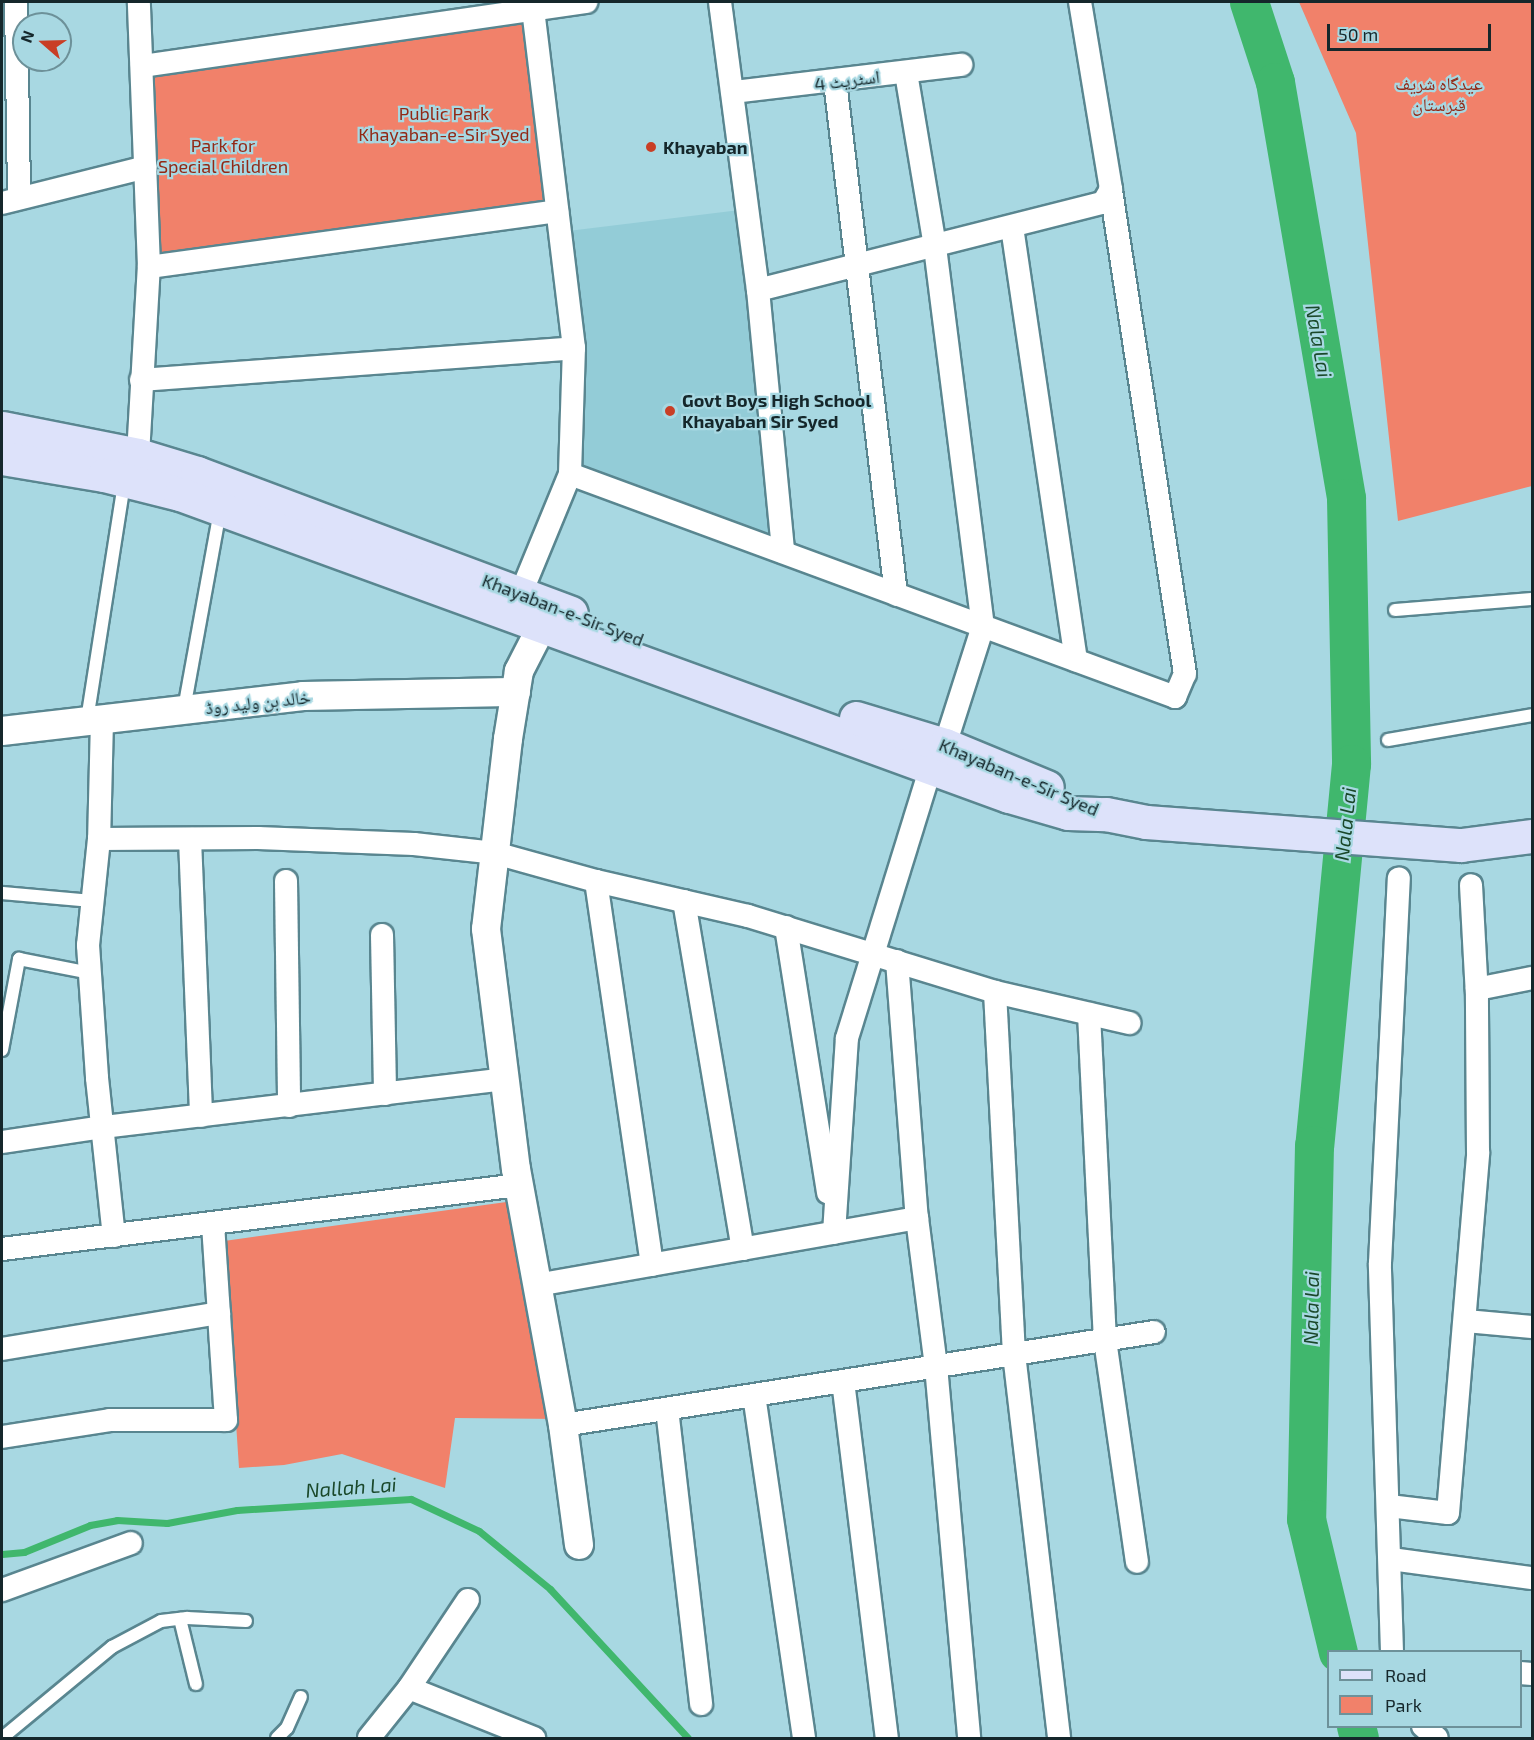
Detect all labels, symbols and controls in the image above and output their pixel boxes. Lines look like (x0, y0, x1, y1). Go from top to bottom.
north arrow (12, 12, 72, 72)
scale bar (1330, 12, 1494, 50)
text: 50 m (1338, 23, 1378, 45)
text: N (16, 28, 37, 45)
street label: اسٹریٹ 4 (813, 65, 881, 95)
park label: عیدگاہ شریف قبرستان (1395, 73, 1483, 116)
park label: Public Park Khayaban-e-Sir Syed (358, 103, 530, 146)
park label: Park for Special Children (158, 135, 288, 178)
place label: Khayaban (663, 136, 748, 158)
marker: Khayaban (644, 140, 658, 154)
water label: Nala Lai (1301, 303, 1337, 379)
place label: Govt Boys High School Khayaban Sir Syed (682, 390, 871, 432)
marker: Govt Boys High School Khayaban Sir Syed (663, 404, 677, 418)
street label: Khayaban-e-Sir Syed (479, 569, 647, 651)
street label: خالد بن ولید روڈ (204, 686, 312, 718)
street label: Khayaban-e-Sir Syed (936, 734, 1102, 820)
water label: Nala Lai (1329, 786, 1361, 862)
water label: Nala Lai (1298, 1271, 1324, 1345)
water label: Nallah Lai (305, 1472, 397, 1502)
legend (1327, 1650, 1522, 1728)
text: Road (1385, 1664, 1426, 1686)
text: Park (1385, 1694, 1422, 1716)

